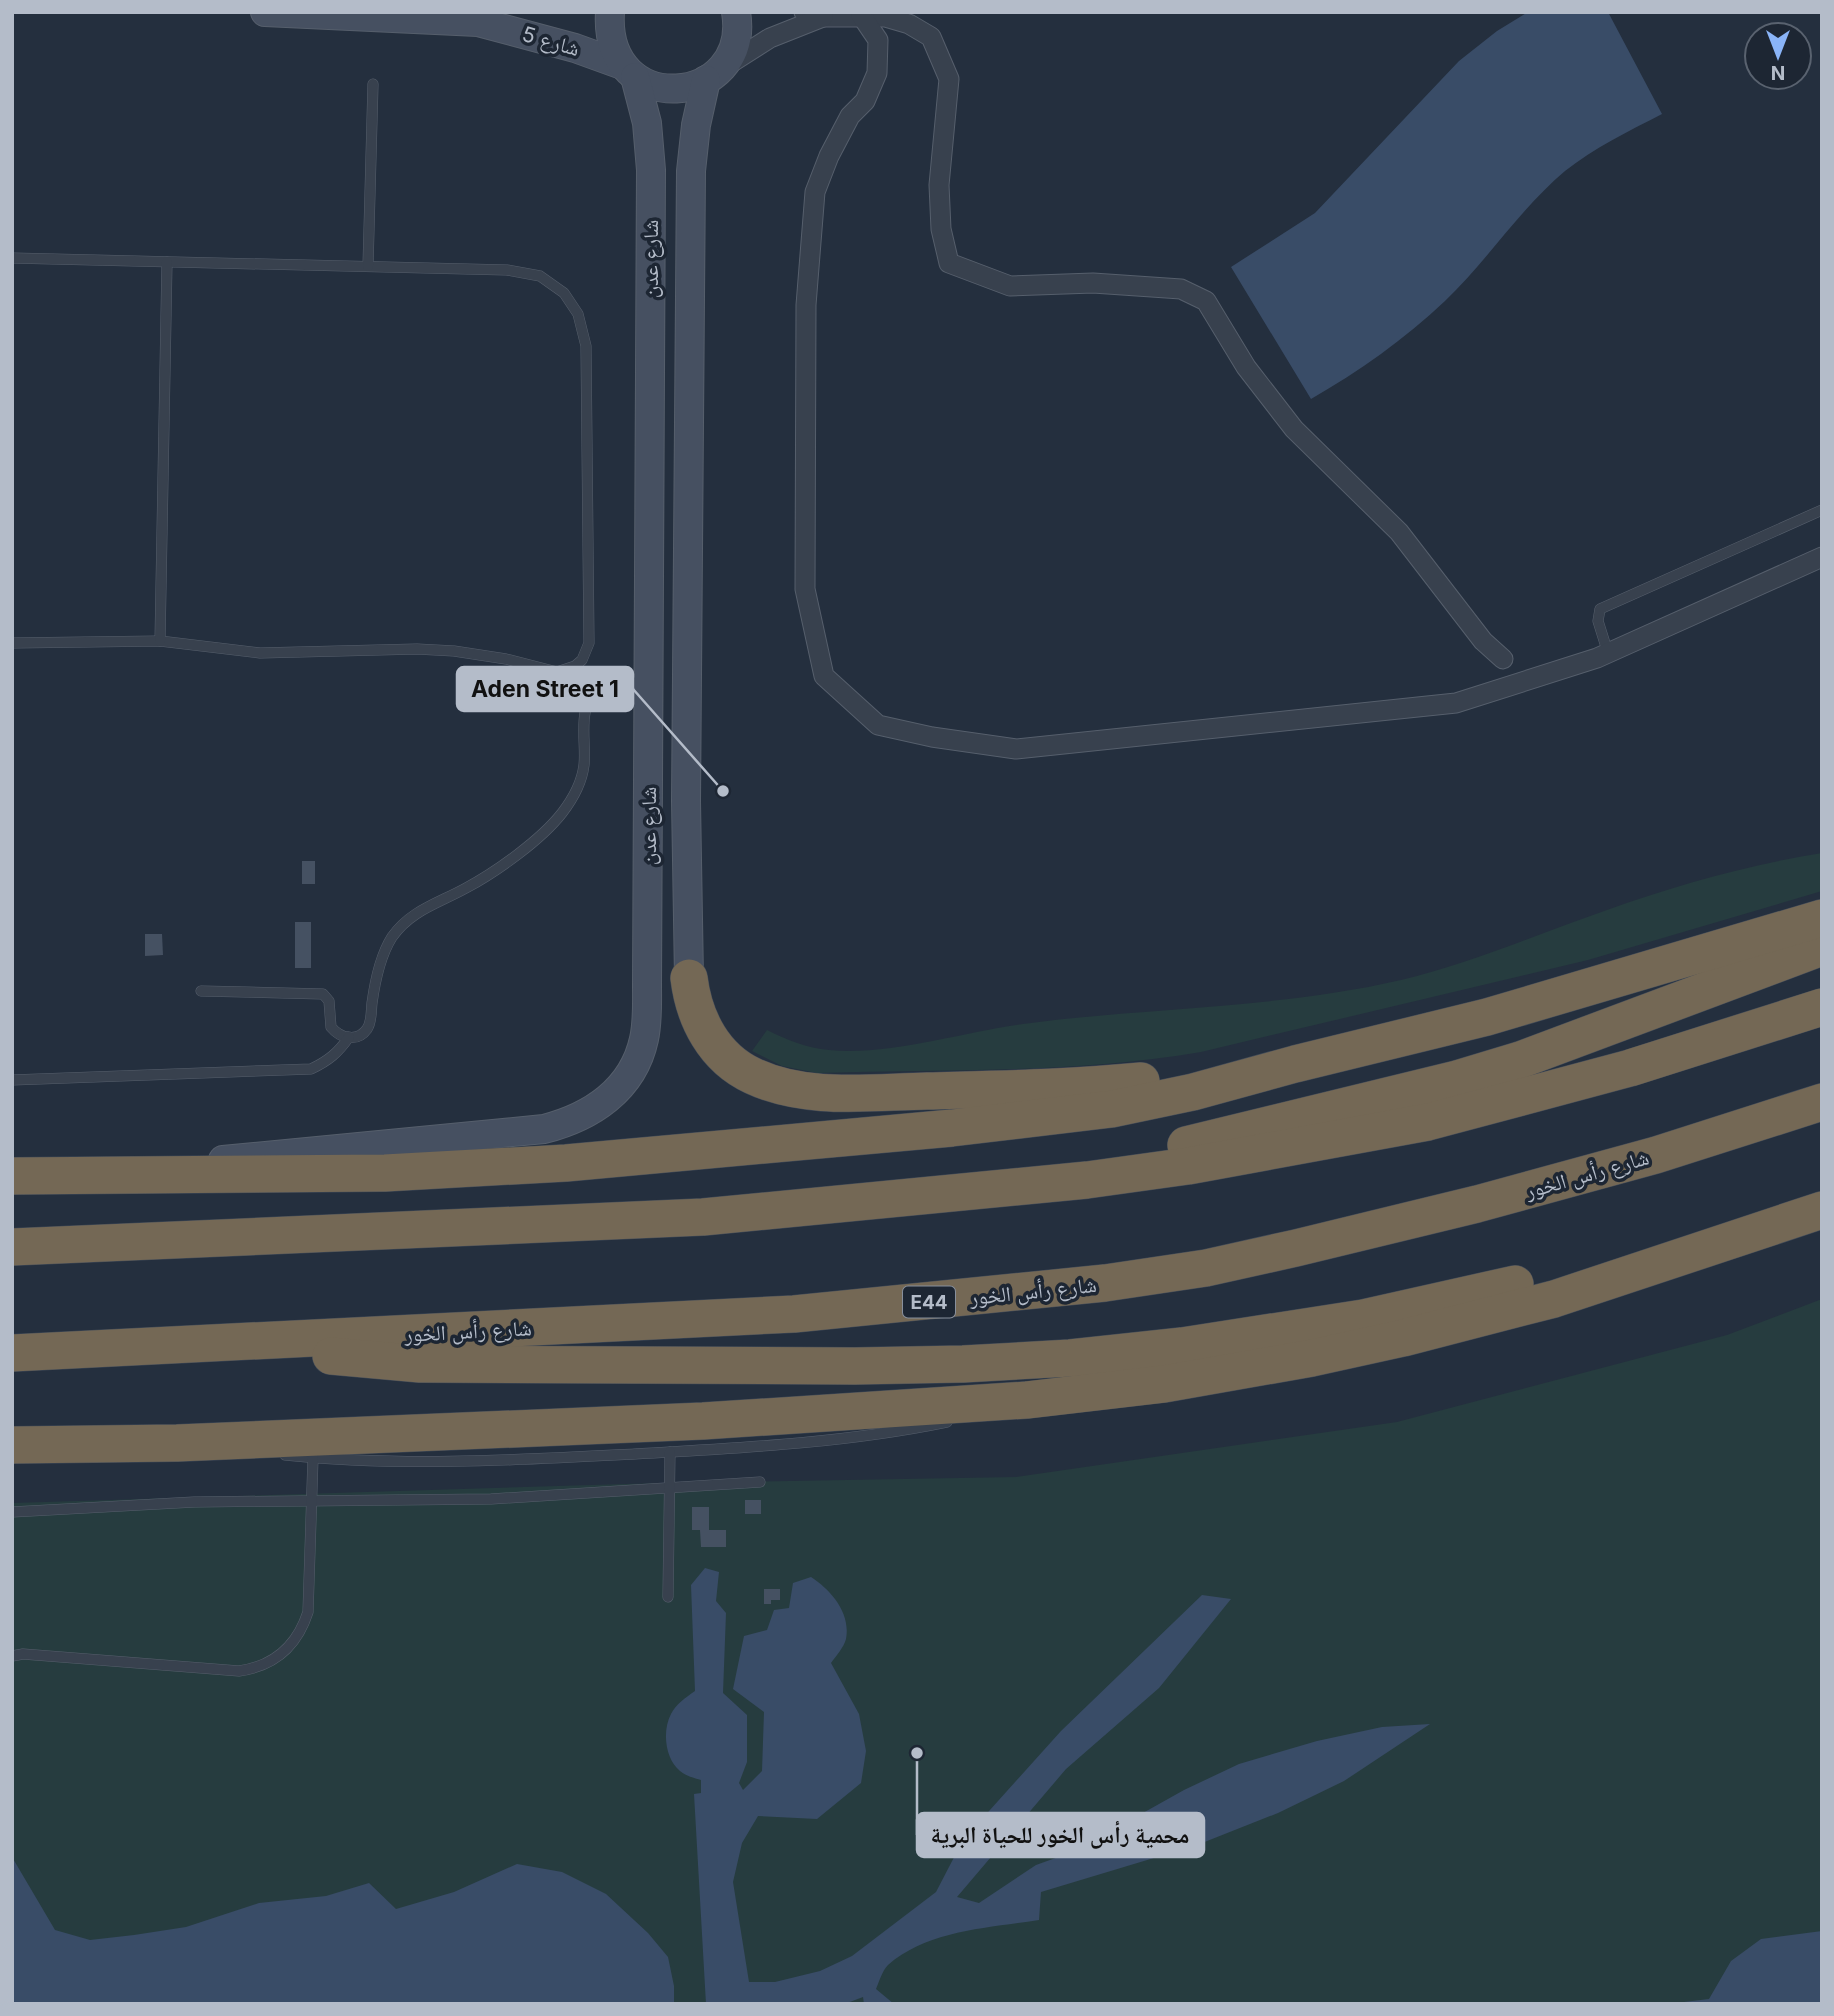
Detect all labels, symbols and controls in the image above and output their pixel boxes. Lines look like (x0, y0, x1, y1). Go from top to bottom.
street label: شارع 5 (519, 21, 583, 62)
north arrow (1743, 21, 1813, 91)
text: N (1771, 61, 1785, 84)
street label: شارع عدن (638, 220, 664, 298)
callout: Aden Street 1 (457, 667, 633, 711)
text: Aden Street 1 (471, 675, 619, 703)
street label: شارع عدن (636, 787, 662, 865)
street label: شارع رأس الخور (1521, 1144, 1652, 1205)
street label: شارع رأس الخور (967, 1272, 1098, 1311)
road number: E44 (903, 1286, 955, 1318)
street label: شارع رأس الخور (403, 1315, 532, 1348)
callout: محمية رأس الخور للحياة البرية (917, 1813, 1204, 1857)
text: محمية رأس الخور للحياة البرية (931, 1820, 1189, 1849)

